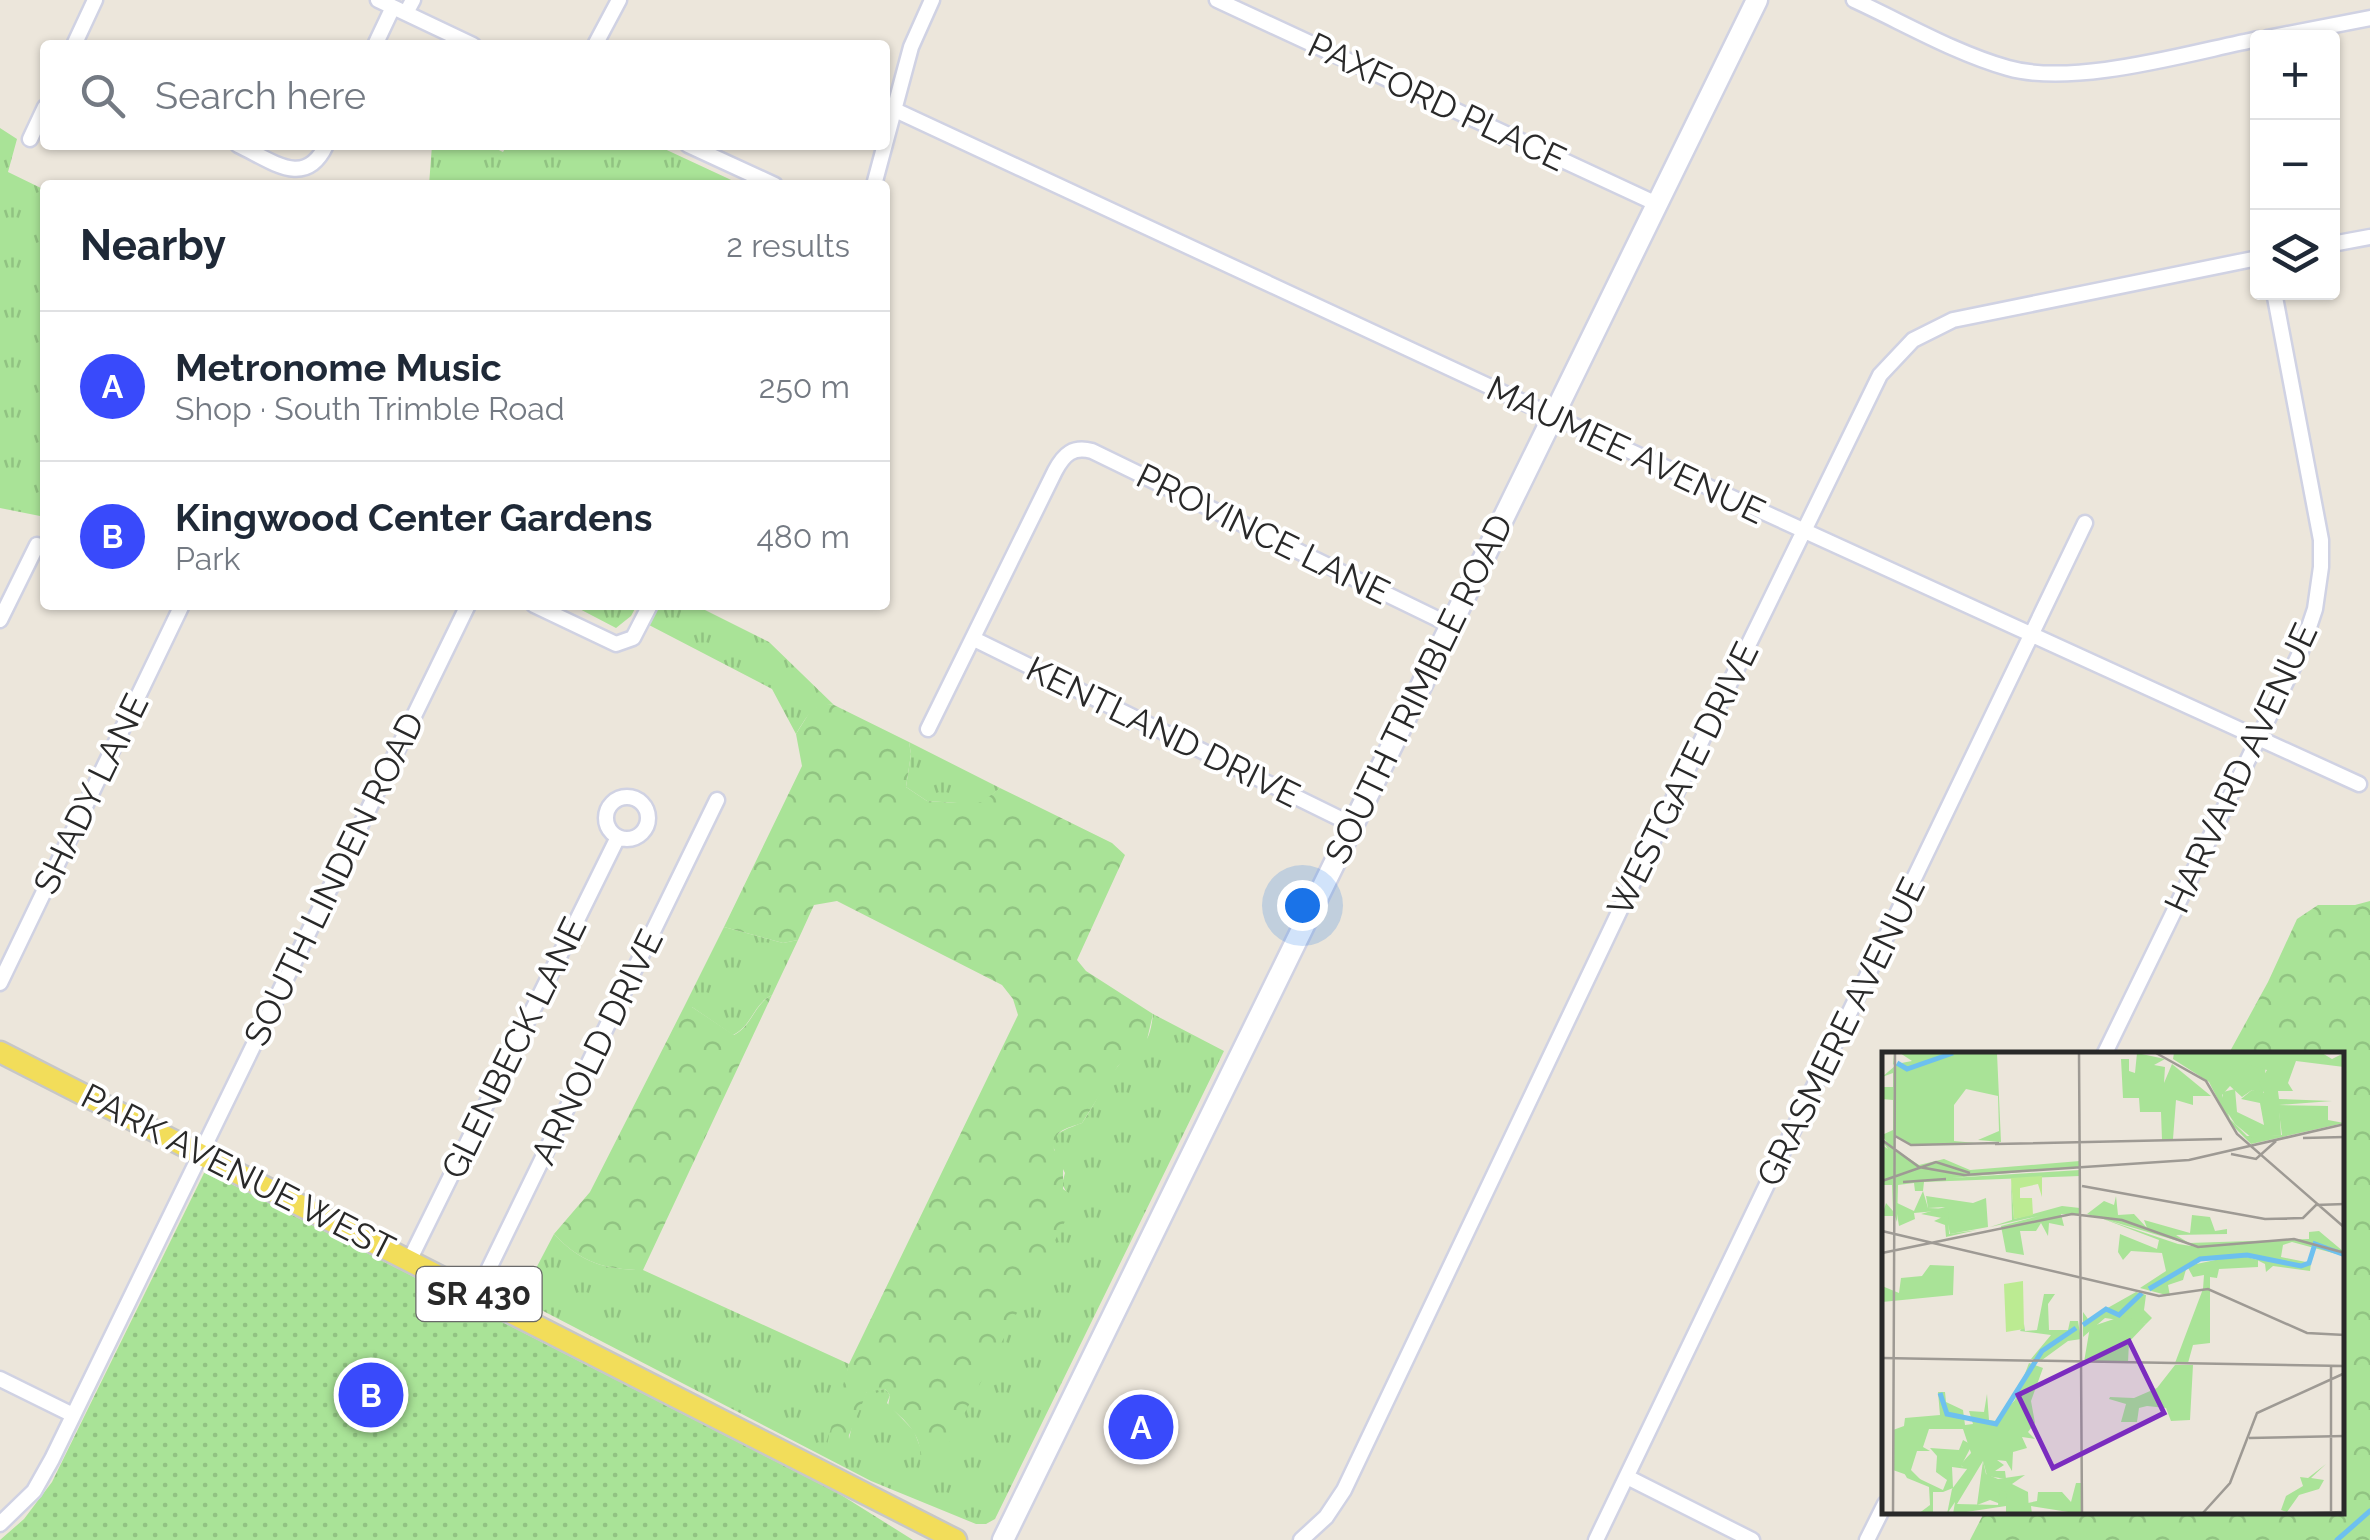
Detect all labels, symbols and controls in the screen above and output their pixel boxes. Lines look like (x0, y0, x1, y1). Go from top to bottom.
street label: PAXFORD PLACE (1302, 24, 1572, 179)
map controls (2250, 30, 2340, 300)
button: + (2250, 30, 2340, 120)
search box (40, 40, 890, 150)
icon: search (75, 68, 130, 123)
text: Search here (155, 73, 366, 118)
button: − (2250, 120, 2340, 210)
button: layers (2250, 210, 2340, 300)
text: Nearby (80, 221, 226, 270)
text: 2 results (726, 227, 850, 264)
text: Metronome Music (175, 345, 502, 390)
street label: MAUMEE AVENUE (1481, 367, 1772, 532)
text: A (102, 368, 123, 405)
text: 250 m (759, 368, 850, 405)
text: Shop · South Trimble Road (175, 390, 565, 427)
street label: PROVINCE LANE (1130, 455, 1396, 612)
text: Kingwood Center Gardens (175, 495, 653, 540)
street label: SOUTH TRIMBLE ROAD (1316, 507, 1521, 870)
text: B (102, 518, 123, 555)
text: 480 m (756, 518, 850, 555)
text: Park (175, 540, 240, 577)
street label: HARVARD AVENUE (2156, 617, 2326, 919)
street label: WESTGATE DRIVE (1599, 635, 1767, 922)
street label: KENTLAND DRIVE (1020, 648, 1307, 815)
street label: SHADY LANE (25, 687, 157, 900)
street label: SOUTH LINDEN ROAD (235, 706, 432, 1052)
street label: GRASMERE AVENUE (1748, 871, 1933, 1193)
your location (1277, 880, 1328, 931)
street label: GLENBECK LANE (433, 911, 595, 1185)
street label: ARNOLD DRIVE (522, 923, 671, 1171)
inset map (1882, 1052, 2345, 1515)
street label: PARK AVENUE WEST (75, 1075, 402, 1268)
road number: SR 430 (416, 1267, 542, 1321)
pin: B (338, 1358, 404, 1432)
pin: A (1108, 1390, 1174, 1464)

